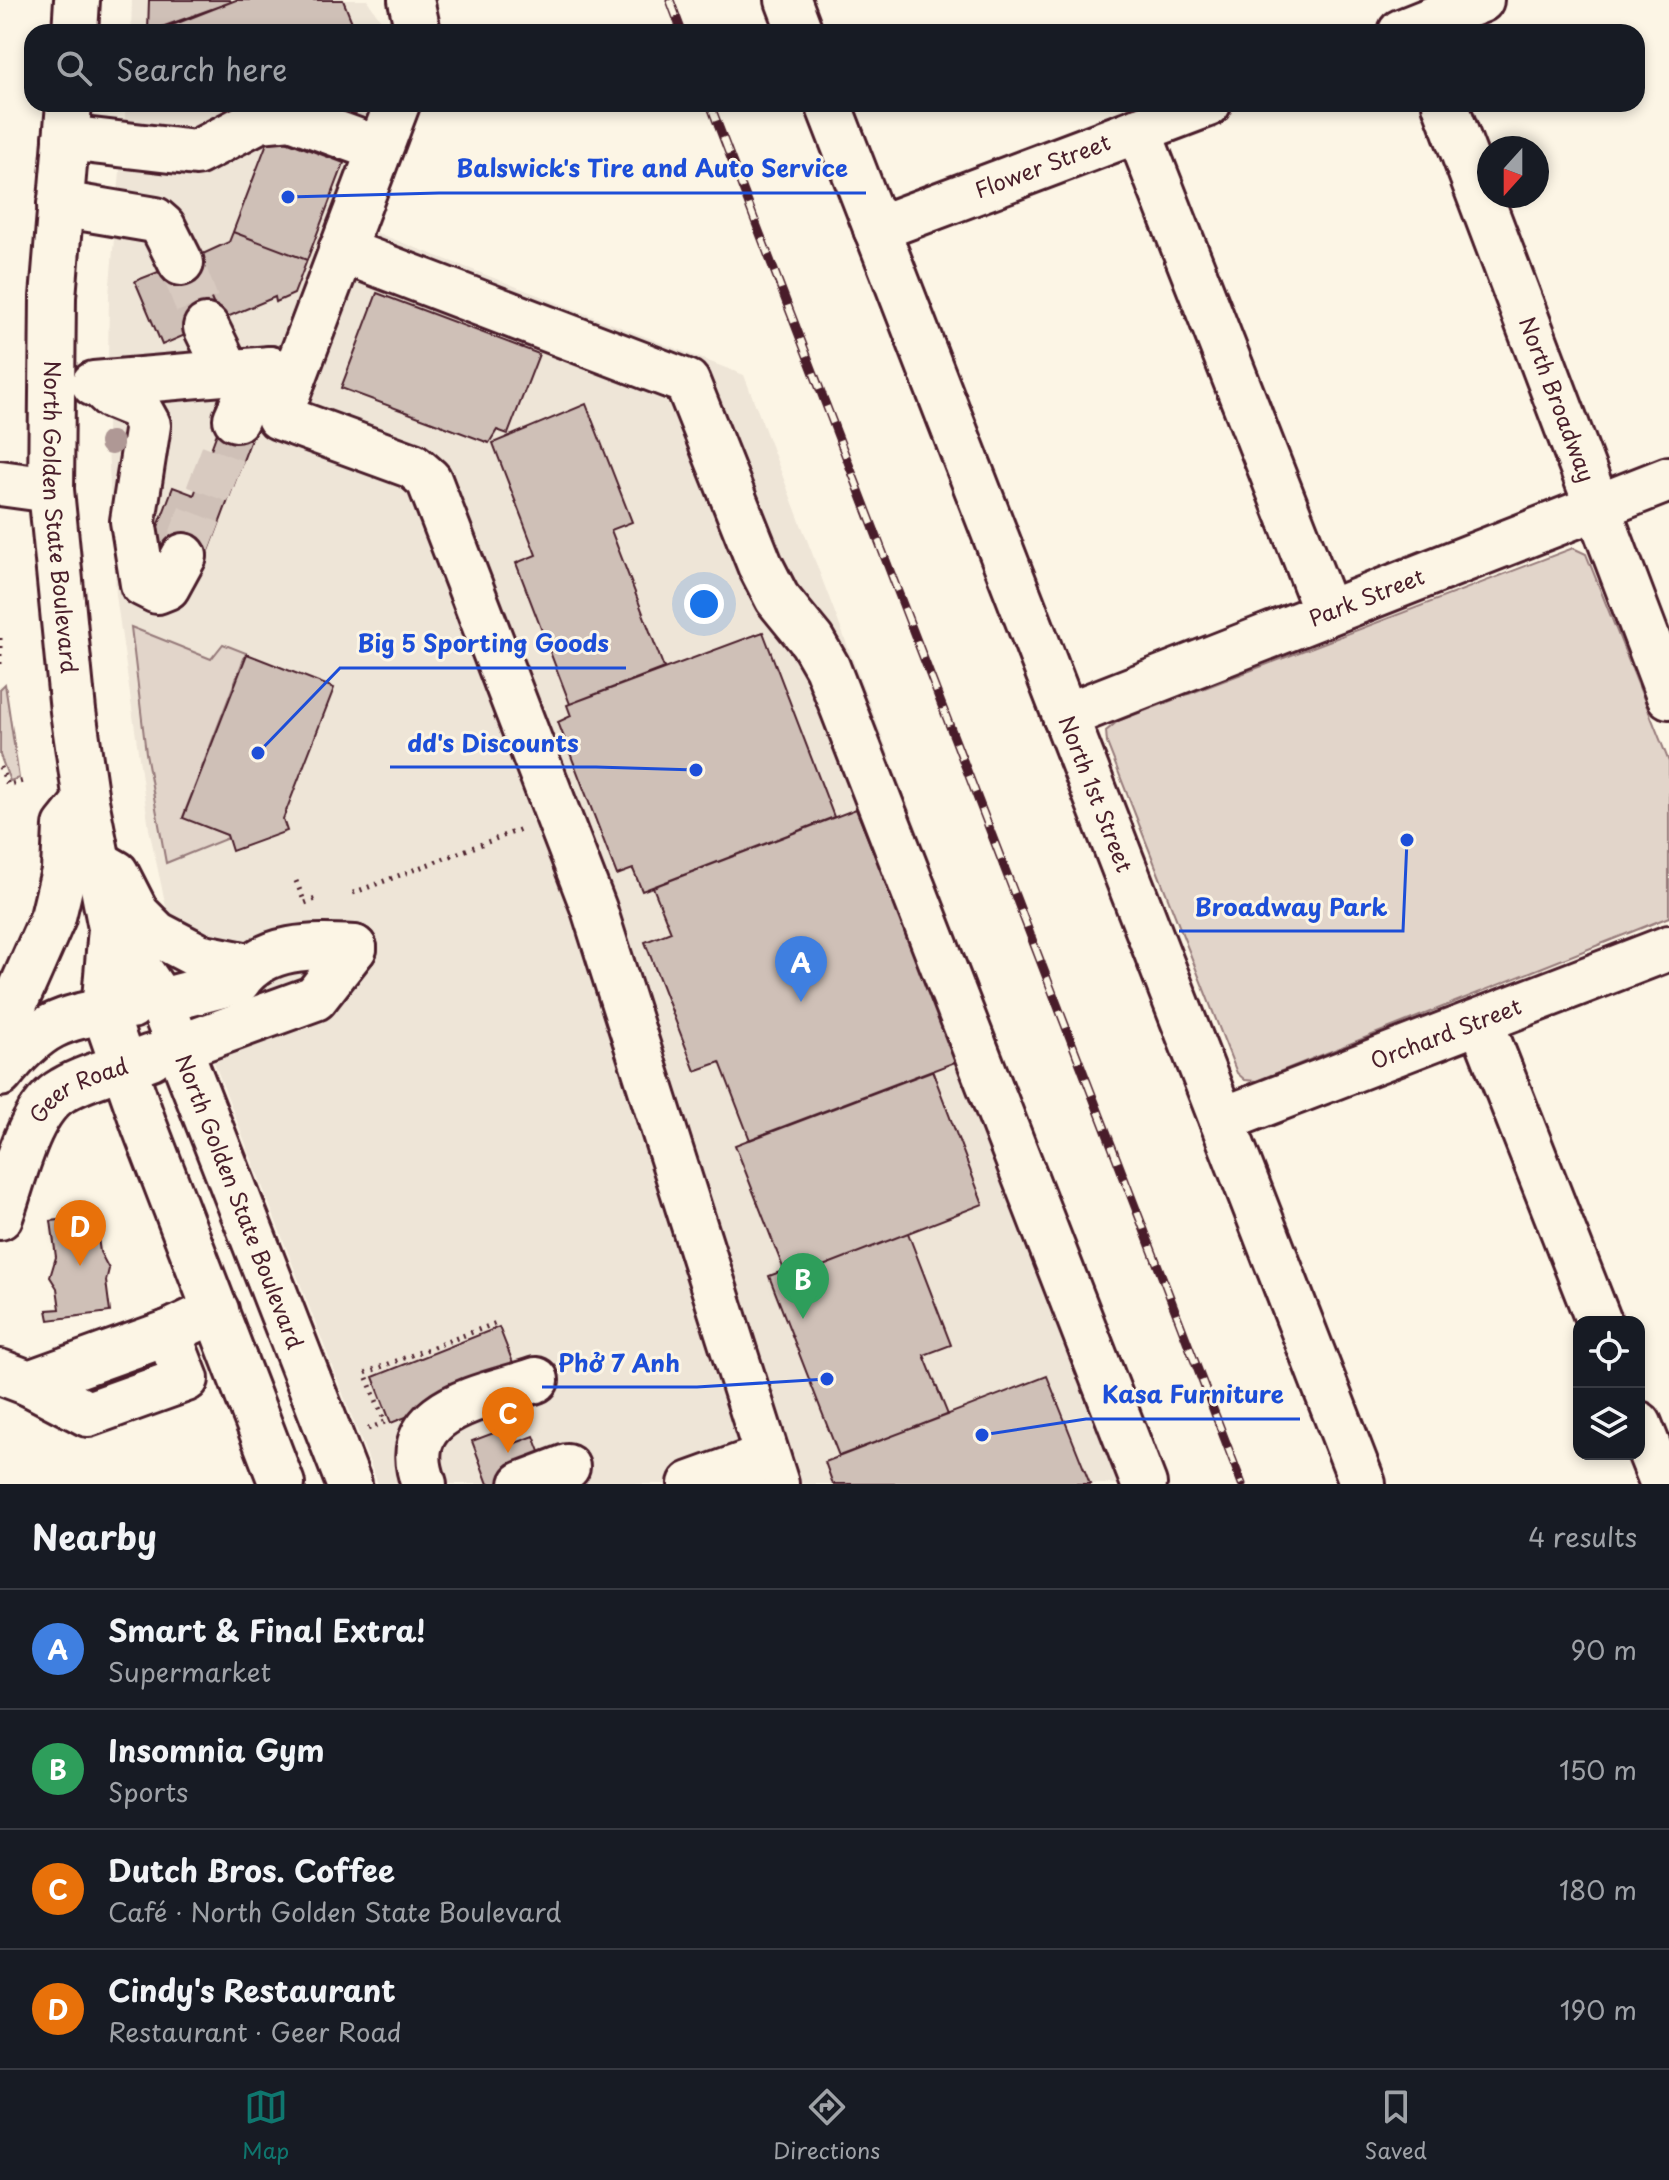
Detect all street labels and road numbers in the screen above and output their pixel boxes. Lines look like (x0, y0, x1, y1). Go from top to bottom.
street label: Flower Street (970, 124, 1115, 205)
street label: North Broadway (1512, 312, 1605, 486)
street label: North Golden State Boulevard (36, 360, 87, 675)
street label: Park Street (1304, 559, 1429, 634)
street label: North 1st Street (1052, 710, 1142, 877)
street label: Orchard Street (1365, 988, 1526, 1076)
street label: Geer Road (20, 1048, 132, 1129)
street label: North Golden State Boulevard (168, 1049, 313, 1353)

